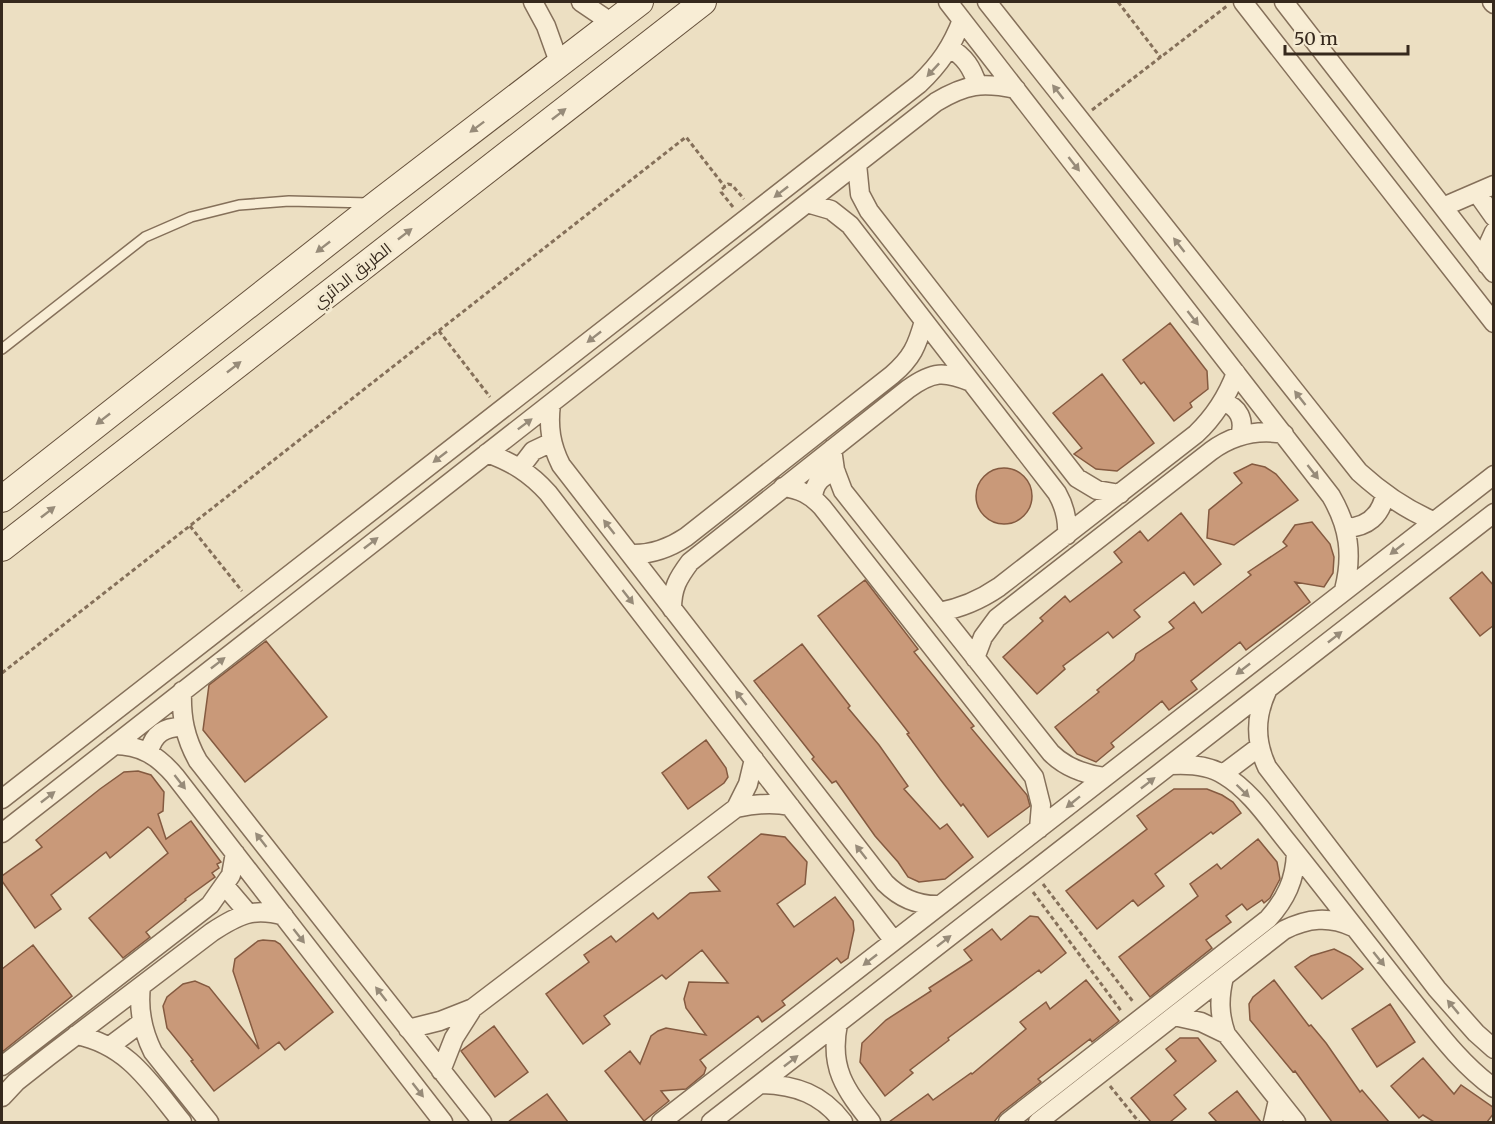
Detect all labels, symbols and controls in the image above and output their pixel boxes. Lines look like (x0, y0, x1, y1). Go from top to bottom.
scale bar (1285, 18, 1408, 56)
text: 50 m (1294, 27, 1338, 50)
one-way arrow (927, 62, 940, 77)
one-way arrow (1052, 84, 1065, 100)
one-way arrow (550, 108, 566, 120)
one-way arrow (470, 121, 485, 133)
one-way arrow (1067, 156, 1080, 172)
one-way arrow (773, 185, 789, 198)
one-way arrow (397, 227, 413, 240)
one-way arrow (1173, 237, 1186, 253)
street label: الطريق الدائري (309, 238, 398, 315)
one-way arrow (315, 240, 331, 253)
one-way arrow (1187, 310, 1200, 326)
one-way arrow (586, 331, 602, 344)
one-way arrow (227, 361, 242, 373)
one-way arrow (1294, 390, 1307, 406)
one-way arrow (96, 413, 112, 425)
one-way arrow (517, 417, 533, 430)
one-way arrow (432, 451, 448, 464)
one-way arrow (1306, 464, 1319, 480)
one-way arrow (40, 507, 55, 519)
one-way arrow (603, 519, 616, 535)
one-way arrow (363, 537, 379, 550)
one-way arrow (1390, 543, 1406, 555)
one-way arrow (621, 590, 633, 605)
one-way arrow (1328, 632, 1343, 644)
one-way arrow (210, 658, 225, 670)
one-way arrow (1236, 662, 1251, 674)
one-way arrow (735, 690, 748, 706)
one-way arrow (173, 774, 185, 789)
one-way arrow (1141, 777, 1156, 789)
one-way arrow (1236, 783, 1250, 797)
one-way arrow (40, 791, 55, 803)
one-way arrow (1065, 795, 1081, 808)
one-way arrow (255, 833, 267, 848)
one-way arrow (855, 845, 867, 860)
one-way arrow (292, 928, 305, 944)
one-way arrow (937, 936, 952, 948)
one-way arrow (1372, 951, 1385, 967)
one-way arrow (862, 954, 877, 966)
one-way arrow (374, 986, 387, 1002)
one-way arrow (1447, 1000, 1460, 1015)
one-way arrow (783, 1055, 798, 1067)
one-way arrow (412, 1082, 424, 1098)

